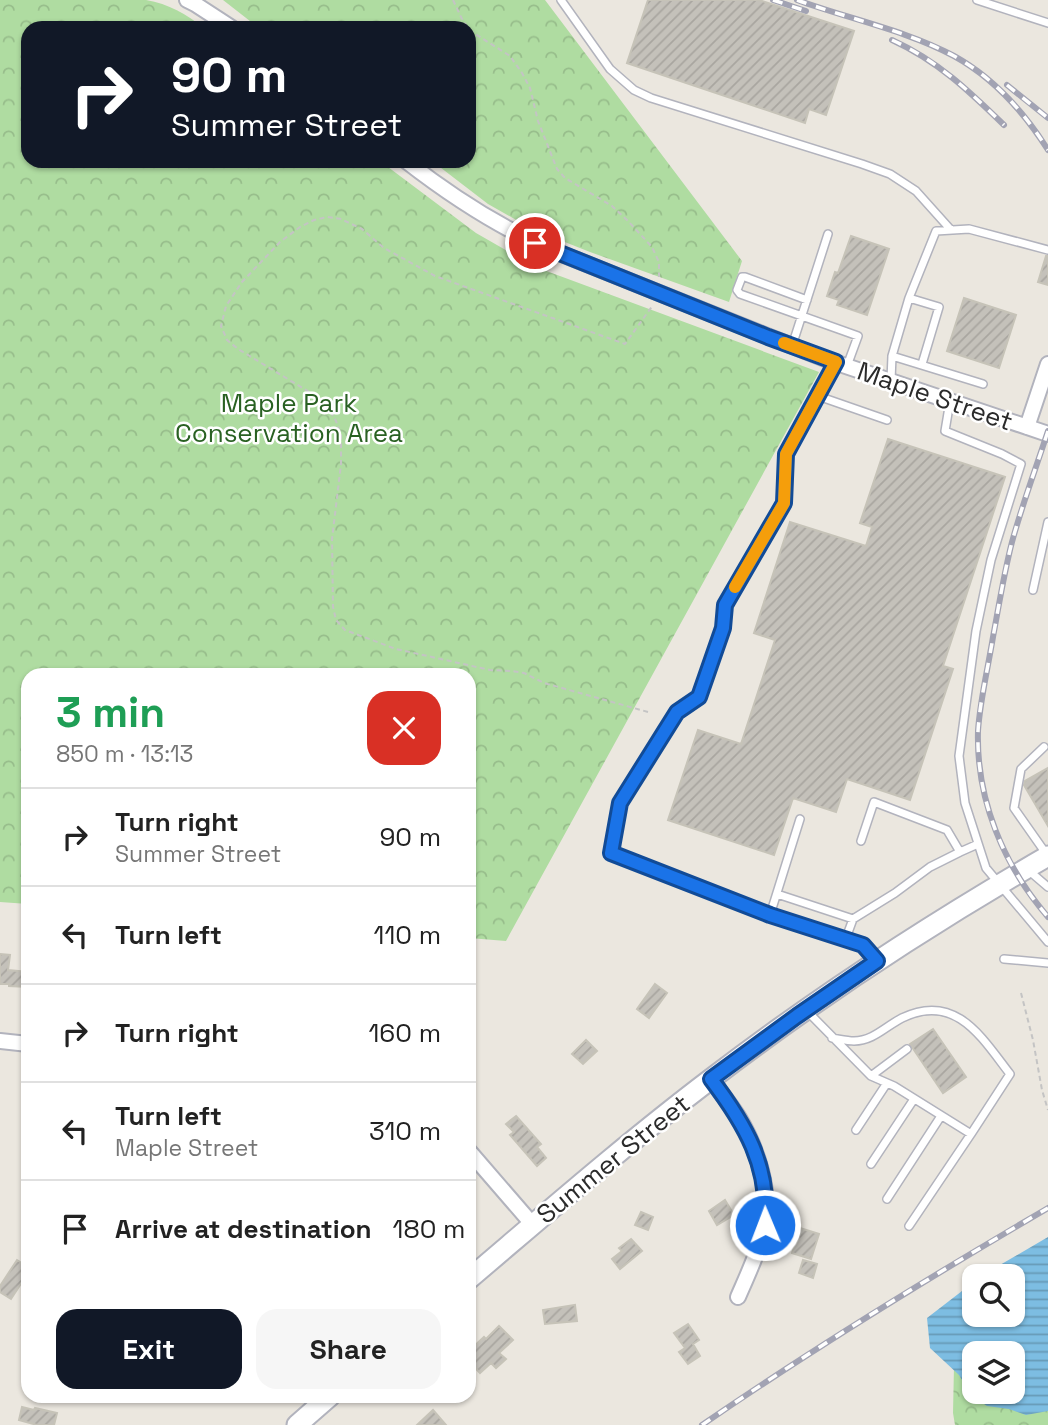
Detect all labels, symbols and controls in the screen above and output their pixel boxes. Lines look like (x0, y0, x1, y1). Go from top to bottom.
text: 90 m (171, 44, 287, 106)
icon: right (56, 49, 147, 140)
text: Summer Street (171, 105, 402, 145)
pin (505, 213, 565, 273)
icon: arrive (516, 224, 554, 262)
street label: Maple Street (853, 354, 1017, 438)
park label: Maple Park Conservation Area (175, 386, 403, 450)
text: 3 min (56, 686, 165, 739)
button: close (367, 691, 441, 765)
text: 850 m · 13:13 (56, 739, 194, 769)
text: Turn right (115, 805, 239, 839)
icon: right (56, 818, 94, 856)
text: 90 m (379, 820, 441, 854)
text: Summer Street (115, 839, 281, 869)
icon: left (56, 916, 94, 954)
text: Turn left (115, 918, 222, 952)
text: 110 m (374, 918, 441, 952)
icon: right (56, 1014, 94, 1052)
text: Turn right (115, 1016, 239, 1050)
text: 160 m (369, 1016, 441, 1050)
street label: Summer Street (529, 1087, 697, 1231)
text: Turn left (115, 1099, 222, 1133)
icon: left (56, 1112, 94, 1150)
text: 310 m (369, 1114, 441, 1148)
text: Maple Street (115, 1133, 258, 1163)
position arrow (728, 1188, 802, 1262)
icon: arrive (56, 1210, 94, 1248)
text: Arrive at destination (115, 1212, 372, 1246)
text: 180 m (393, 1212, 465, 1246)
map controls (962, 1264, 1025, 1404)
button: search (962, 1264, 1025, 1327)
button: Exit (56, 1309, 242, 1389)
button: Share (256, 1309, 441, 1389)
button: layers (962, 1341, 1025, 1404)

